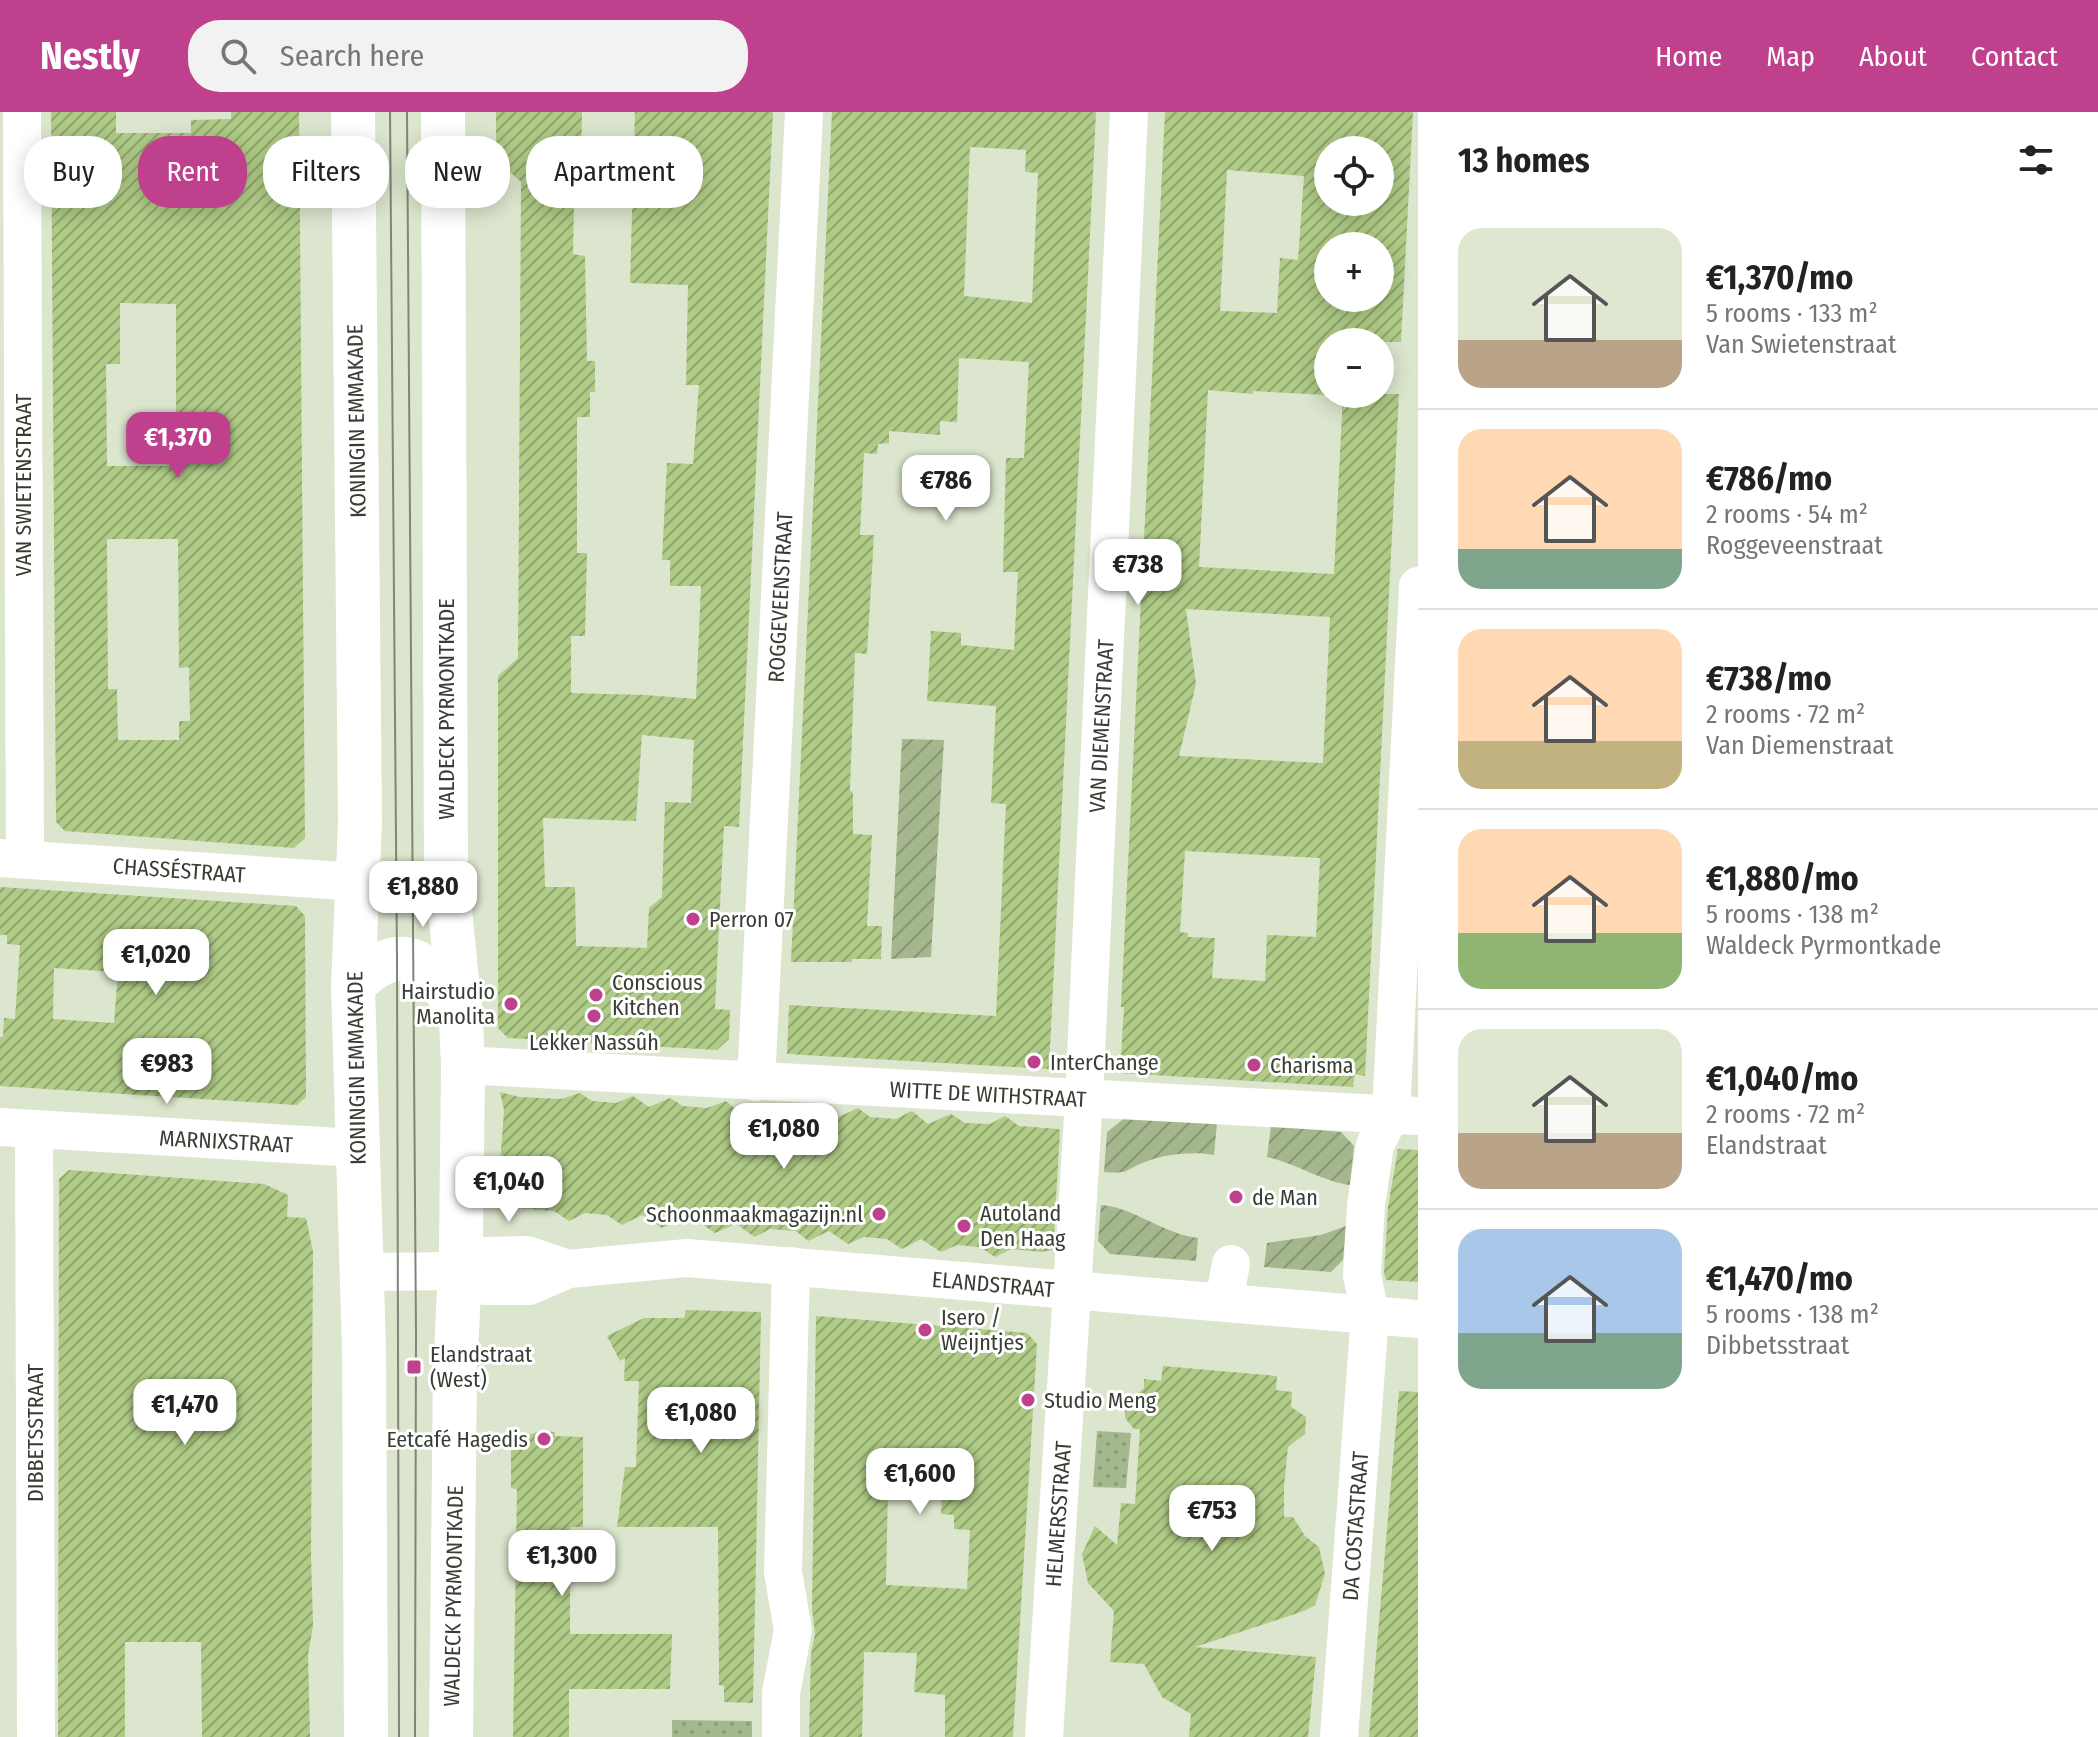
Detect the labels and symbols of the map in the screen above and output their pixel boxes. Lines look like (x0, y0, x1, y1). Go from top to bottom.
street label: KONINGIN EMMAKADE (341, 324, 372, 518)
street label: VAN SWIETENSTRAAT (10, 393, 37, 576)
pin: €1,370 (113, 412, 243, 480)
pin: €786 (899, 455, 993, 523)
street label: ROGGEVEENSTRAAT (763, 510, 799, 683)
pin: €738 (1091, 539, 1185, 607)
street label: WALDECK PYRMONTKADE (433, 598, 460, 820)
street label: VAN DIEMENSTRAAT (1083, 638, 1120, 814)
street label: CHASSÉSTRAAT (112, 852, 247, 889)
pin: €1,880 (358, 861, 488, 929)
place label: Perron 07 (709, 906, 794, 933)
marker: Perron 07 (684, 910, 702, 928)
pin: €1,020 (91, 929, 221, 997)
place label: Conscious Kitchen (612, 969, 703, 1021)
street label: KONINGIN EMMAKADE (341, 971, 372, 1165)
place label: Hairstudio Manolita (401, 978, 495, 1030)
marker: Conscious Kitchen (587, 986, 605, 1004)
marker: Hairstudio Manolita (502, 995, 520, 1013)
marker: Lekker Nassûh (585, 1007, 603, 1025)
place label: Lekker Nassûh (529, 1029, 659, 1056)
pin: €983 (120, 1038, 214, 1106)
place label: InterChange (1050, 1049, 1159, 1076)
place label: Charisma (1270, 1052, 1354, 1079)
marker: InterChange (1025, 1053, 1043, 1071)
marker: Charisma (1245, 1056, 1263, 1074)
street label: WITTE DE WITHSTRAAT (889, 1076, 1088, 1113)
pin: €1,080 (719, 1103, 849, 1171)
street label: MARNIXSTRAAT (159, 1125, 294, 1159)
pin: €1,040 (444, 1156, 574, 1224)
place label: de Man (1252, 1184, 1318, 1211)
marker: de Man (1227, 1188, 1245, 1206)
place label: Autoland Den Haag (980, 1200, 1066, 1252)
place label: Schoonmaakmagazijn.nl (646, 1201, 863, 1228)
marker: Schoonmaakmagazijn.nl (870, 1205, 888, 1223)
marker: Autoland Den Haag (955, 1217, 973, 1235)
street label: ELANDSTRAAT (931, 1266, 1056, 1303)
place label: Isero / Weijntjes (941, 1304, 1024, 1356)
marker: Isero / Weijntjes (916, 1321, 934, 1339)
place label: Elandstraat (West) (430, 1341, 533, 1393)
marker: Elandstraat (West) (405, 1358, 423, 1376)
street label: DIBBETSSTRAAT (22, 1363, 49, 1502)
pin: €1,470 (120, 1379, 250, 1447)
pin: €1,080 (636, 1387, 766, 1455)
place label: Studio Meng (1044, 1387, 1157, 1414)
marker: Studio Meng (1019, 1391, 1037, 1409)
place label: Eetcafé Hagedis (386, 1426, 528, 1453)
marker: Eetcafé Hagedis (535, 1430, 553, 1448)
street label: HELMERSSTRAAT (1040, 1439, 1077, 1588)
pin: €1,600 (855, 1448, 985, 1516)
street label: DA COSTASTRAAT (1337, 1450, 1374, 1602)
street label: WALDECK PYRMONTKADE (438, 1485, 469, 1707)
pin: €753 (1165, 1485, 1259, 1553)
pin: €1,300 (497, 1530, 627, 1598)

